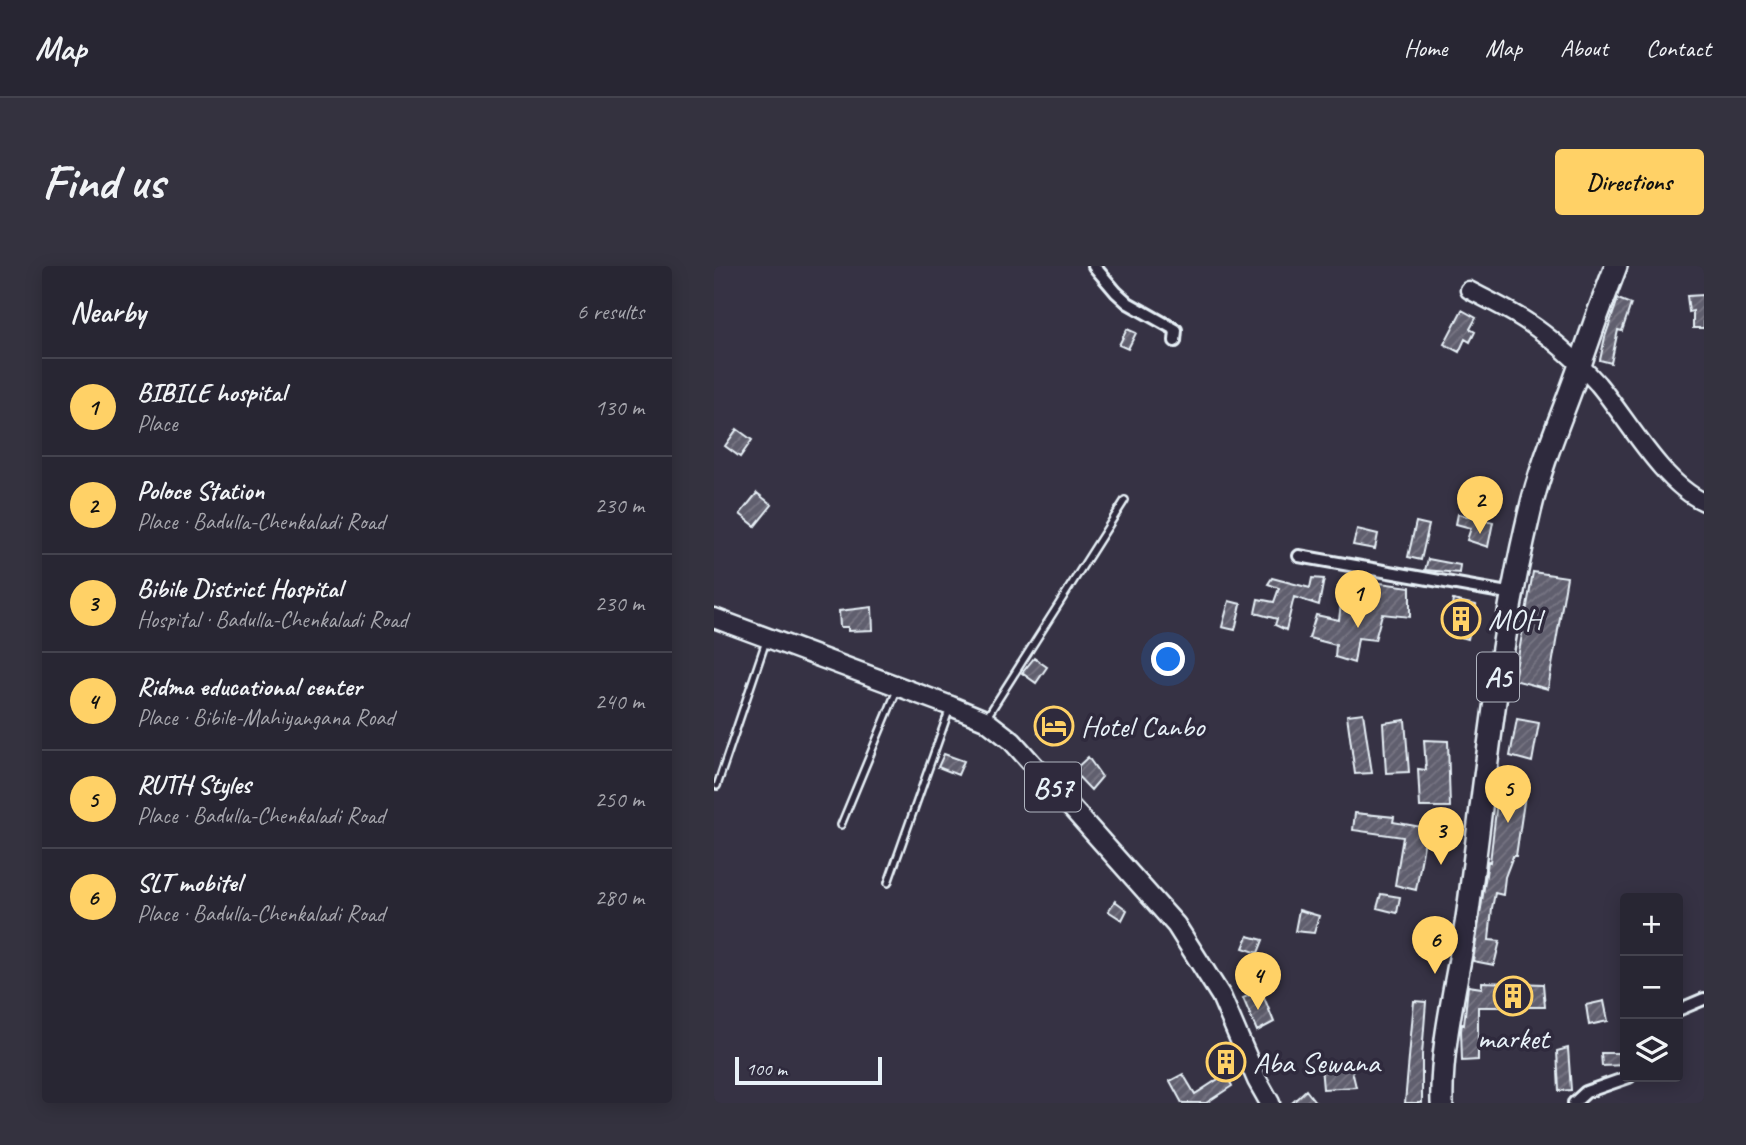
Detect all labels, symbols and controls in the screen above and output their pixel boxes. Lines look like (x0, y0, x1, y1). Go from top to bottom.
text: Map (35, 27, 86, 69)
text: Home (1404, 33, 1447, 63)
text: Map (1485, 33, 1522, 63)
text: About (1560, 33, 1608, 63)
text: Contact (1646, 33, 1711, 63)
button: Directions (1555, 149, 1704, 215)
text: Find us (42, 151, 164, 213)
text: Nearby (70, 293, 146, 331)
text: 6 results (577, 297, 644, 326)
text: BIBILE hospital (137, 376, 286, 409)
text: 1 (88, 393, 98, 422)
text: 130 m (595, 393, 644, 422)
text: Place (137, 409, 177, 438)
text: Poloce Station (137, 474, 264, 507)
pin: 2 (1457, 476, 1503, 534)
text: 2 (88, 491, 98, 520)
text: 230 m (595, 491, 644, 520)
text: Place · Badulla-Chenkaladi Road (137, 507, 385, 536)
pin: 1 (1335, 570, 1381, 628)
text: Bibile District Hospital (137, 572, 342, 605)
text: 3 (88, 589, 98, 618)
text: 230 m (595, 589, 644, 618)
building icon: MOH (1440, 598, 1482, 640)
place label: MOH (1488, 600, 1545, 638)
text: Hospital · Badulla-Chenkaladi Road (137, 605, 407, 634)
your location (1151, 642, 1185, 676)
road number: A5 (1477, 652, 1519, 702)
text: Ridma educational center (137, 670, 362, 703)
text: 4 (88, 687, 98, 716)
text: 240 m (595, 687, 644, 716)
text: Place · Bibile-Mahiyangana Road (137, 703, 394, 732)
hotel icon: Hotel Canbo (1033, 705, 1075, 747)
place label: Hotel Canbo (1081, 707, 1206, 745)
road number: B57 (1025, 762, 1081, 812)
pin: 5 (1485, 765, 1531, 823)
text: RUTH Styles (137, 768, 251, 801)
text: 5 (88, 785, 98, 814)
text: 250 m (595, 785, 644, 814)
text: Place · Badulla-Chenkaladi Road (137, 801, 385, 830)
pin: 3 (1418, 807, 1464, 865)
text: SLT mobitel (137, 866, 241, 899)
text: 6 (88, 883, 98, 912)
text: 280 m (595, 883, 644, 912)
map controls (1620, 893, 1683, 1082)
button: + (1620, 893, 1683, 956)
text: Place · Badulla-Chenkaladi Road (137, 899, 385, 928)
pin: 6 (1412, 916, 1458, 974)
pin: 4 (1235, 952, 1281, 1010)
button: − (1620, 956, 1683, 1019)
building icon: market (1492, 975, 1534, 1017)
place label: market (1477, 1019, 1552, 1057)
button: layers (1620, 1019, 1683, 1082)
building icon: Aba Sewana (1205, 1041, 1247, 1083)
place label: Aba Sewana (1253, 1043, 1382, 1081)
scale bar (735, 1054, 882, 1086)
text: 100 m (746, 1057, 787, 1081)

